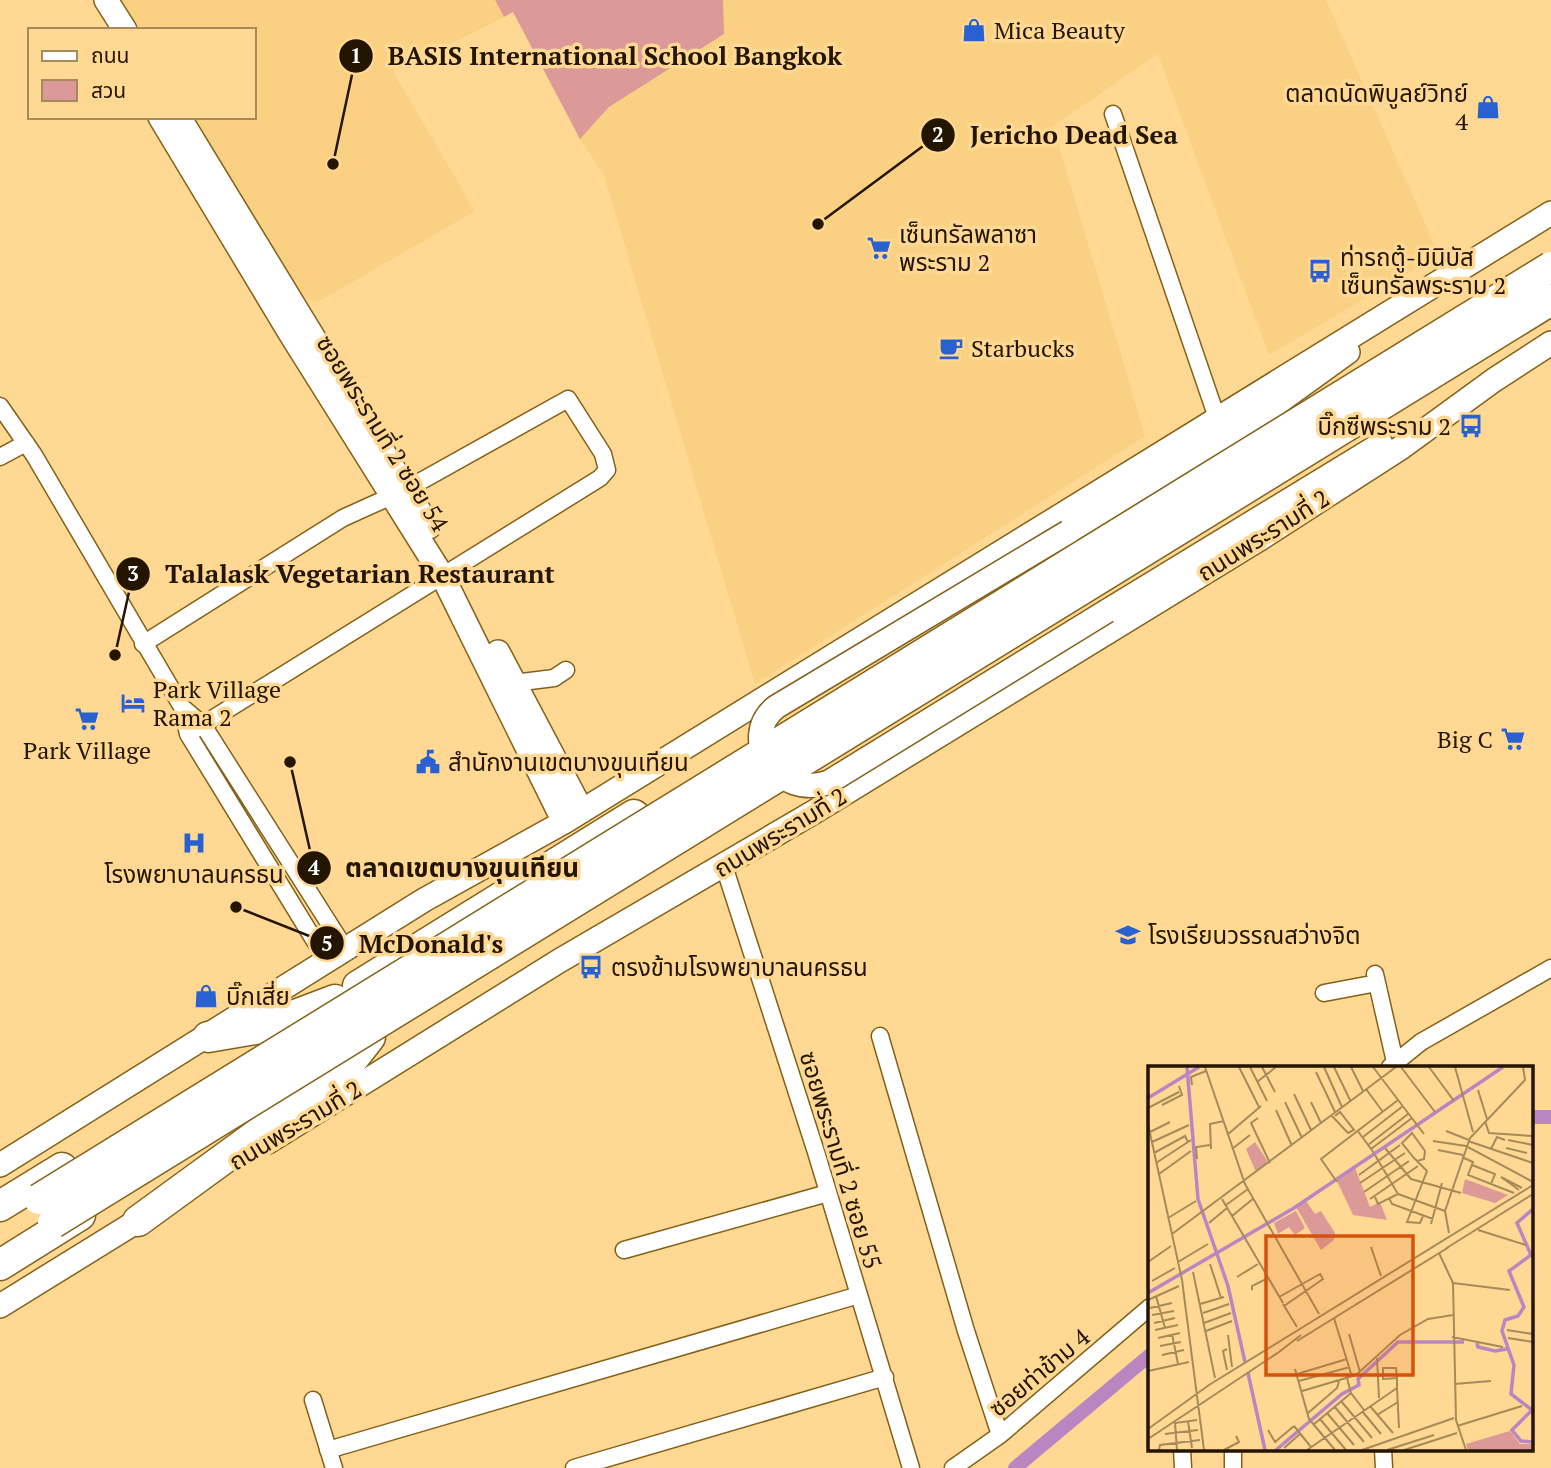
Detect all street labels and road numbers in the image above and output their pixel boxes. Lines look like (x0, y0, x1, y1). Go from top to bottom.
street label: ซอยพระรามที่ 2 ซอย 54 (310, 329, 457, 537)
street label: ถนนพระรามที่ 2 (1191, 482, 1335, 588)
street label: ถนนพระรามที่ 2 (708, 780, 852, 884)
street label: ซอยพระรามที่ 2 ซอย 55 (793, 1047, 889, 1273)
street label: ถนนพระรามที่ 2 (223, 1073, 367, 1177)
street label: ซอยท่าข้าม 4 (982, 1320, 1096, 1423)

